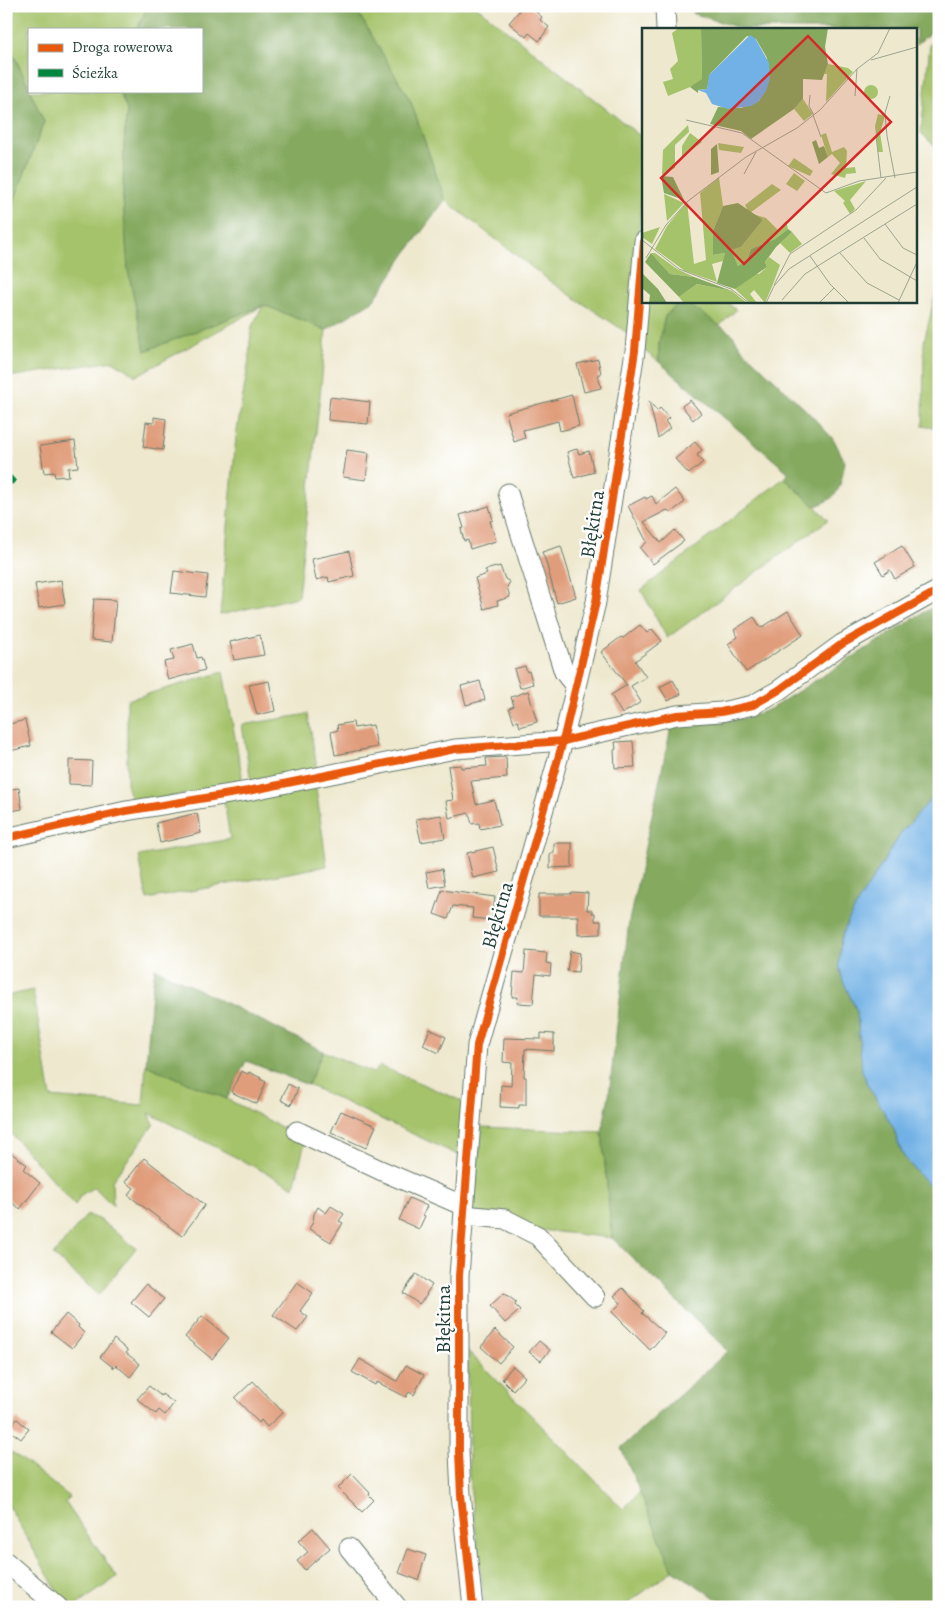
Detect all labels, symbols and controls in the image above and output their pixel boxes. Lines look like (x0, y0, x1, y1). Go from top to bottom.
legend (28, 28, 202, 92)
inset map (642, 28, 918, 302)
text: Droga rowerowa (72, 37, 173, 57)
text: Ścieżka (72, 63, 118, 83)
street label: Błękitna (574, 487, 611, 560)
street label: Błękitna (475, 878, 520, 952)
street label: Błękitna (430, 1284, 457, 1353)

